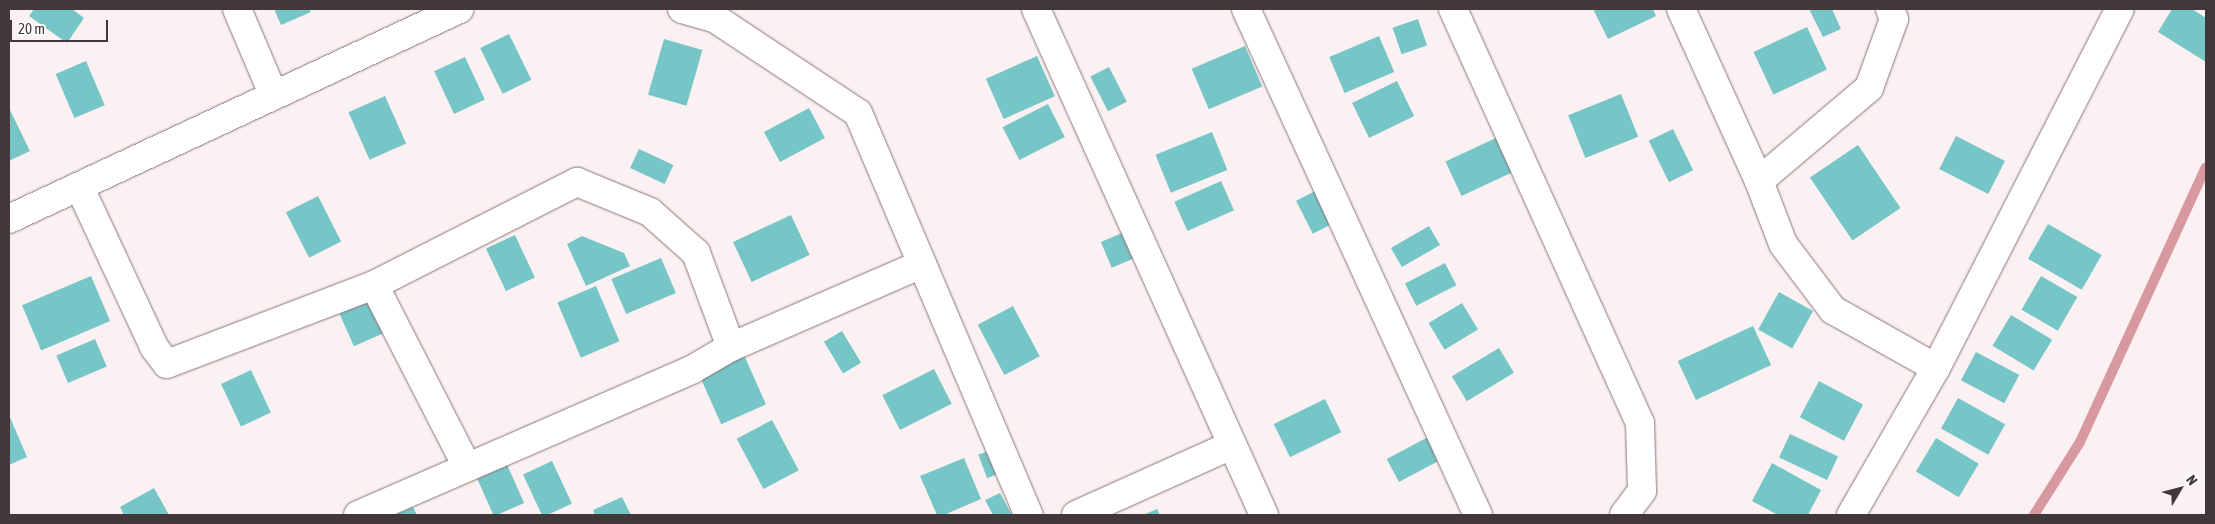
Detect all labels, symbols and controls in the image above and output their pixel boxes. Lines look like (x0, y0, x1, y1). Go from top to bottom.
scale bar (12, 10, 110, 42)
text: 20 m (18, 20, 45, 37)
north arrow (2155, 464, 2205, 514)
text: N (2183, 472, 2201, 488)

